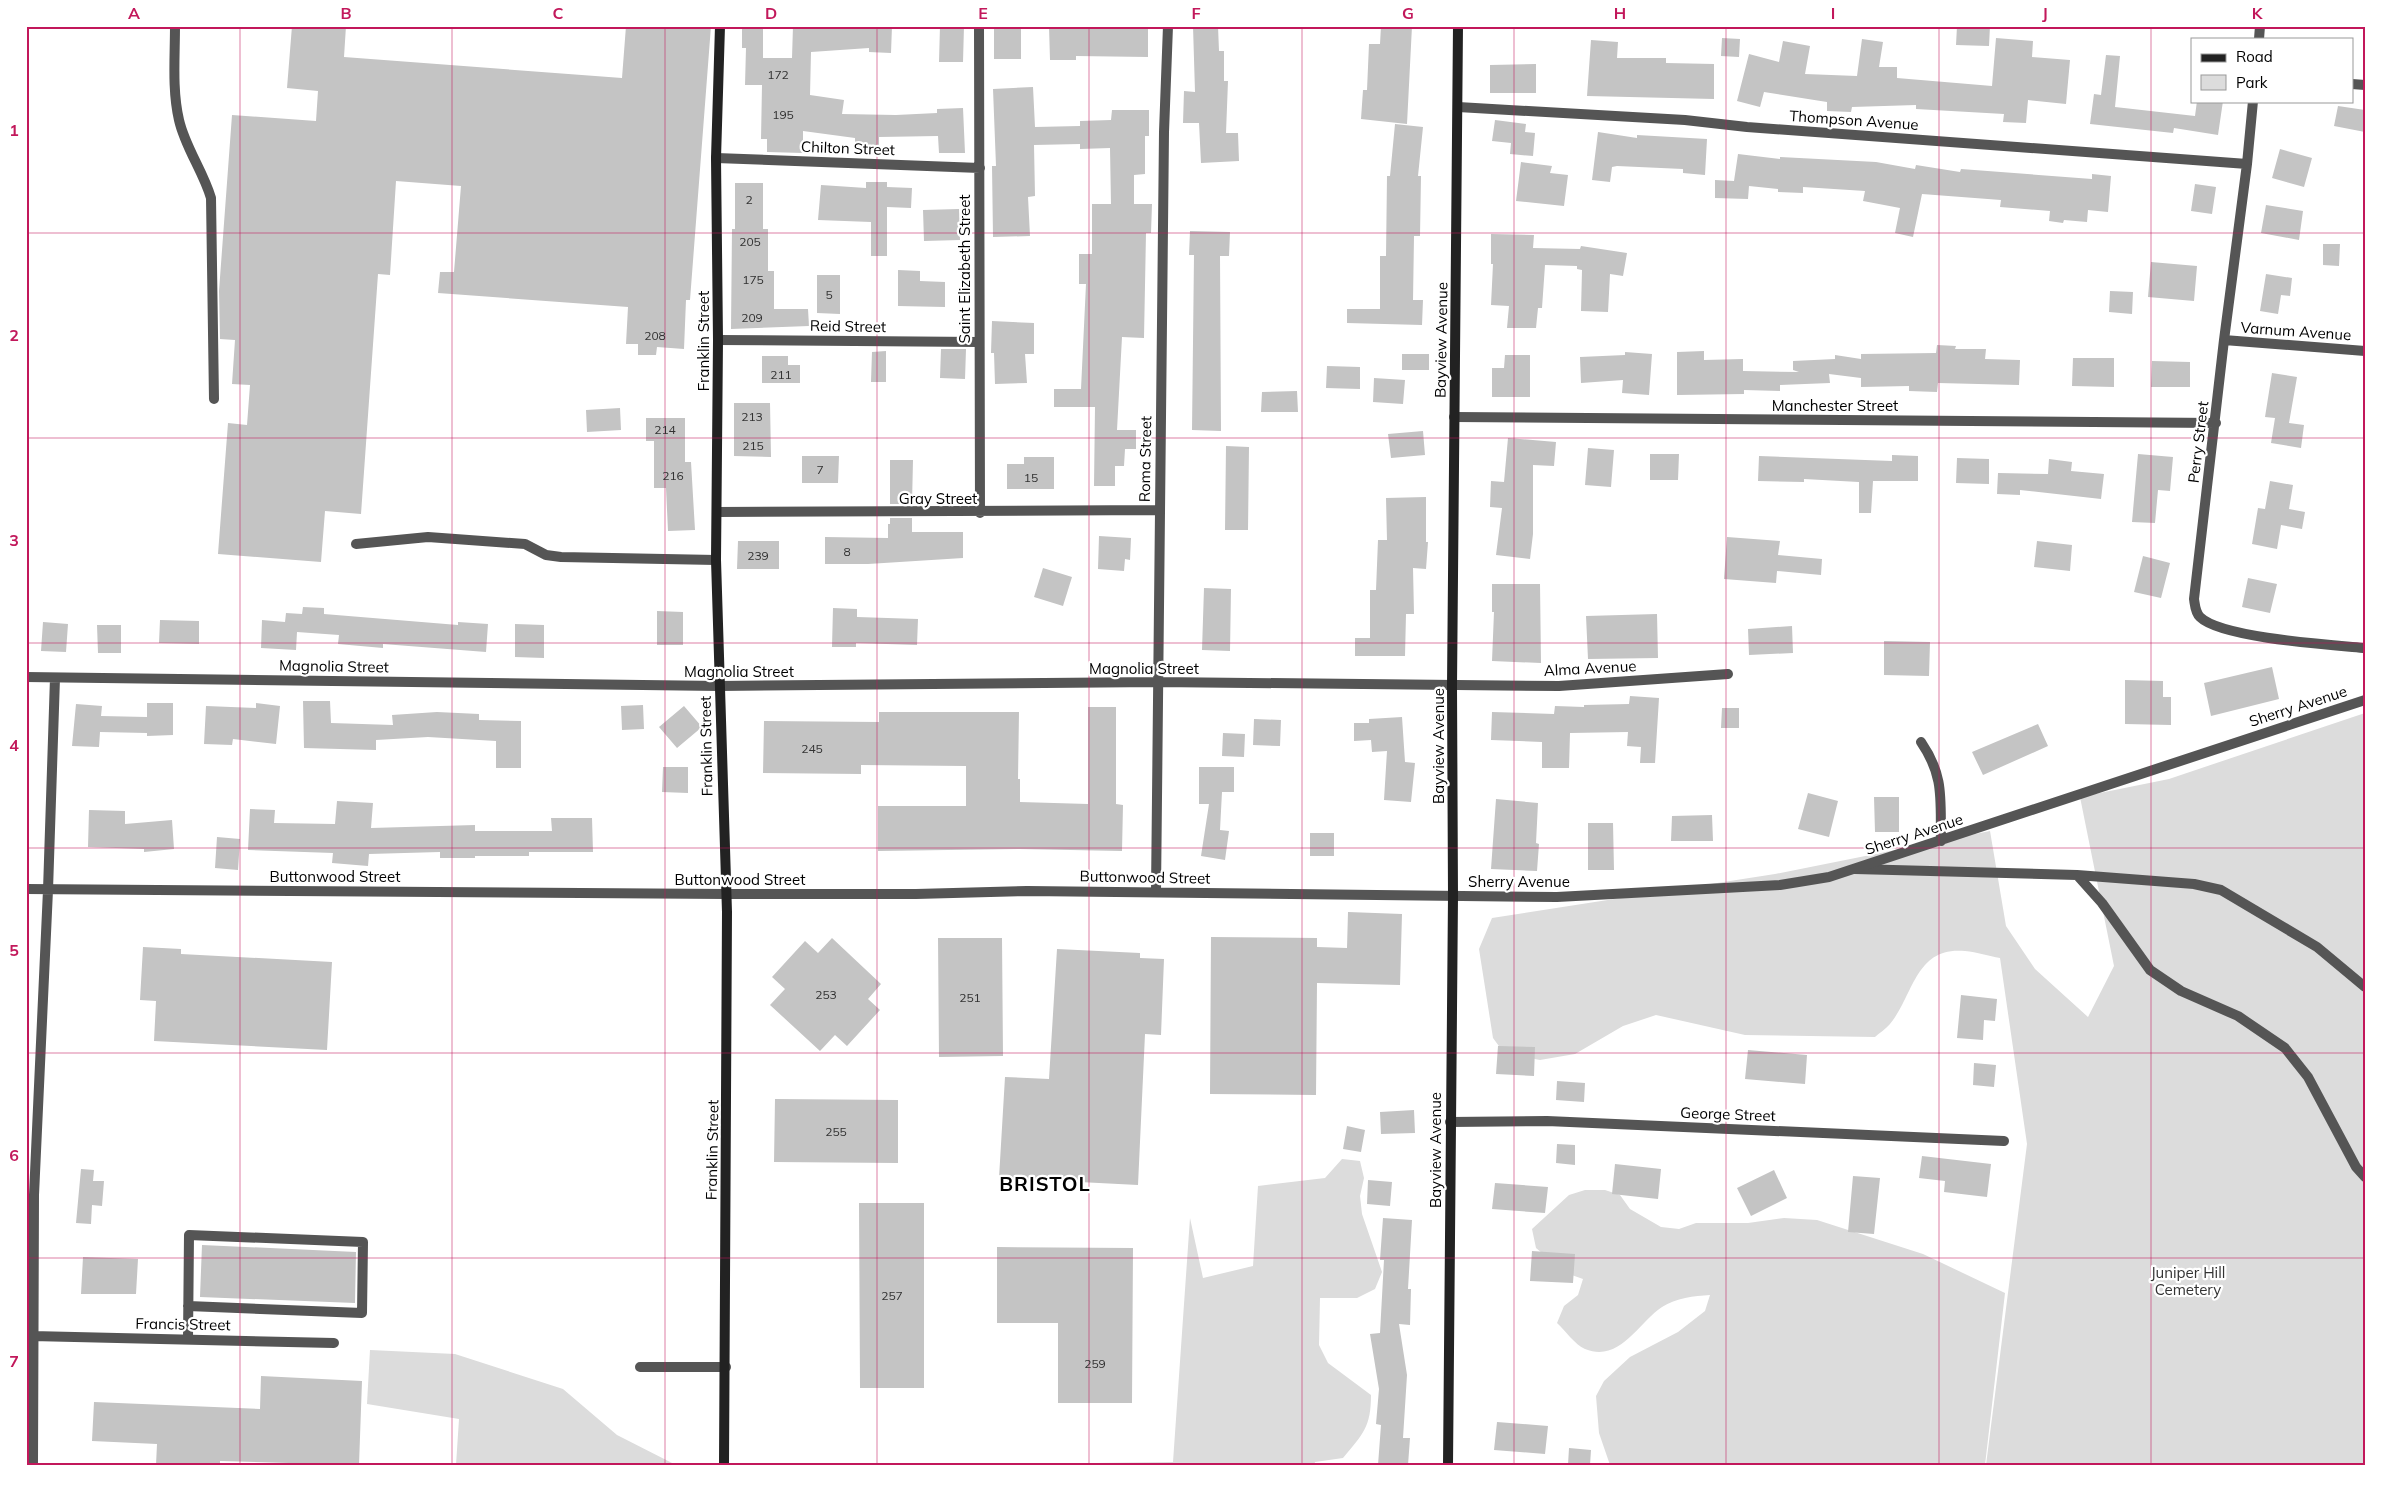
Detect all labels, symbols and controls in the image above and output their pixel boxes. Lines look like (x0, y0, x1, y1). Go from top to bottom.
text: A (128, 3, 140, 23)
text: B (340, 3, 352, 23)
text: C (553, 3, 564, 23)
text: D (765, 3, 777, 23)
text: E (978, 3, 988, 23)
text: F (1191, 3, 1201, 23)
text: G (1402, 3, 1414, 23)
text: H (1614, 3, 1626, 23)
text: I (1831, 3, 1835, 23)
text: J (2042, 3, 2048, 23)
text: K (2252, 3, 2264, 23)
legend (2191, 38, 2354, 102)
text: Road (2236, 47, 2273, 66)
house number: 172 (767, 67, 789, 82)
text: Park (2236, 73, 2268, 92)
street label: Thompson Avenue (1789, 106, 1919, 134)
house number: 195 (772, 107, 794, 122)
text: 1 (9, 120, 19, 140)
street label: Chilton Street (801, 137, 895, 159)
house number: 2 (745, 192, 753, 207)
street label: Saint Elizabeth Street (955, 194, 974, 344)
house number: 205 (739, 234, 761, 249)
house number: 175 (742, 272, 764, 287)
street label: Bayview Avenue (1430, 282, 1452, 398)
house number: 5 (825, 287, 833, 302)
street label: Franklin Street (694, 291, 713, 391)
house number: 209 (741, 310, 763, 325)
street label: Reid Street (810, 316, 886, 336)
street label: Varnum Avenue (2240, 318, 2352, 344)
text: 2 (9, 325, 19, 345)
house number: 208 (644, 328, 666, 343)
house number: 211 (770, 367, 792, 382)
street label: Manchester Street (1772, 396, 1898, 415)
street label: Perry Street (2184, 400, 2212, 484)
house number: 213 (741, 409, 763, 424)
street label: Roma Street (1135, 416, 1155, 502)
house number: 214 (654, 422, 676, 437)
house number: 215 (742, 438, 764, 453)
house number: 7 (816, 462, 824, 477)
house number: 216 (662, 468, 684, 483)
house number: 15 (1024, 470, 1038, 485)
street label: Gray Street (899, 489, 977, 508)
text: 3 (9, 530, 19, 550)
house number: 8 (843, 544, 851, 559)
house number: 239 (747, 548, 769, 563)
street label: Magnolia Street (279, 656, 389, 676)
street label: Alma Avenue (1543, 656, 1637, 680)
street label: Magnolia Street (1089, 659, 1199, 678)
street label: Magnolia Street (684, 662, 794, 681)
street label: Sherry Avenue (2247, 681, 2349, 731)
street label: Bayview Avenue (1429, 688, 1448, 804)
street label: Franklin Street (696, 696, 716, 796)
text: 4 (9, 735, 19, 755)
house number: 245 (801, 741, 823, 756)
street label: Sherry Avenue (1863, 809, 1965, 859)
street label: Buttonwood Street (1079, 866, 1211, 888)
street label: Buttonwood Street (270, 867, 400, 886)
street label: Buttonwood Street (675, 870, 805, 889)
street label: Sherry Avenue (1468, 872, 1570, 891)
text: 5 (9, 940, 19, 960)
house number: 253 (815, 987, 837, 1002)
house number: 251 (959, 990, 981, 1005)
street label: Bayview Avenue (1426, 1092, 1445, 1208)
street label: Franklin Street (702, 1100, 722, 1200)
street label: George Street (1680, 1103, 1776, 1125)
house number: 255 (825, 1124, 847, 1139)
text: 6 (9, 1145, 19, 1165)
district label: BRISTOL (999, 1171, 1091, 1196)
park label: Juniper Hill Cemetery (2151, 1263, 2225, 1299)
house number: 257 (881, 1288, 903, 1303)
street label: Francis Street (135, 1314, 231, 1334)
text: 7 (9, 1351, 19, 1371)
house number: 259 (1084, 1356, 1106, 1371)

